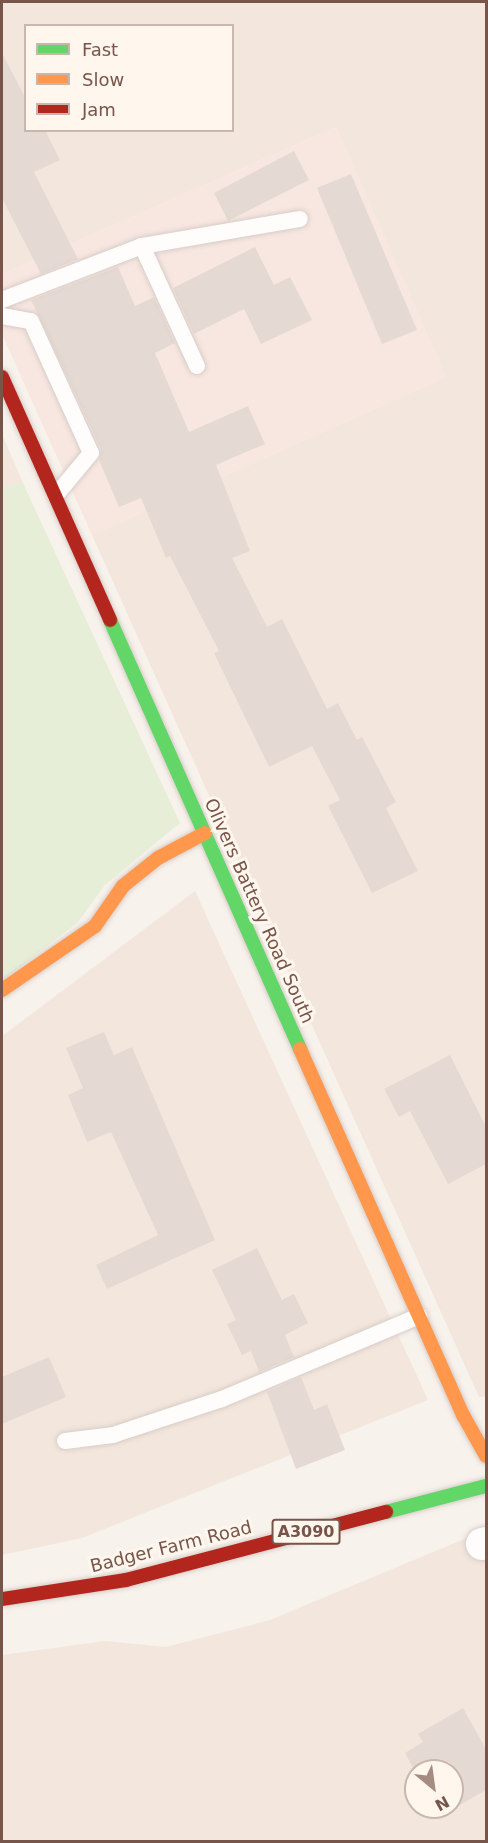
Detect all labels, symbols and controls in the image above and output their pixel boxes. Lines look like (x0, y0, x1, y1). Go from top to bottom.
legend (24, 24, 234, 132)
text: Fast (82, 39, 118, 60)
text: Slow (82, 69, 124, 90)
text: Jam (82, 99, 116, 120)
street label: Olivers Battery Road South (200, 795, 318, 1027)
street label: Badger Farm Road (88, 1516, 254, 1578)
road number: A3090 (272, 1519, 340, 1545)
north arrow (404, 1759, 464, 1819)
text: N (432, 1792, 452, 1815)

